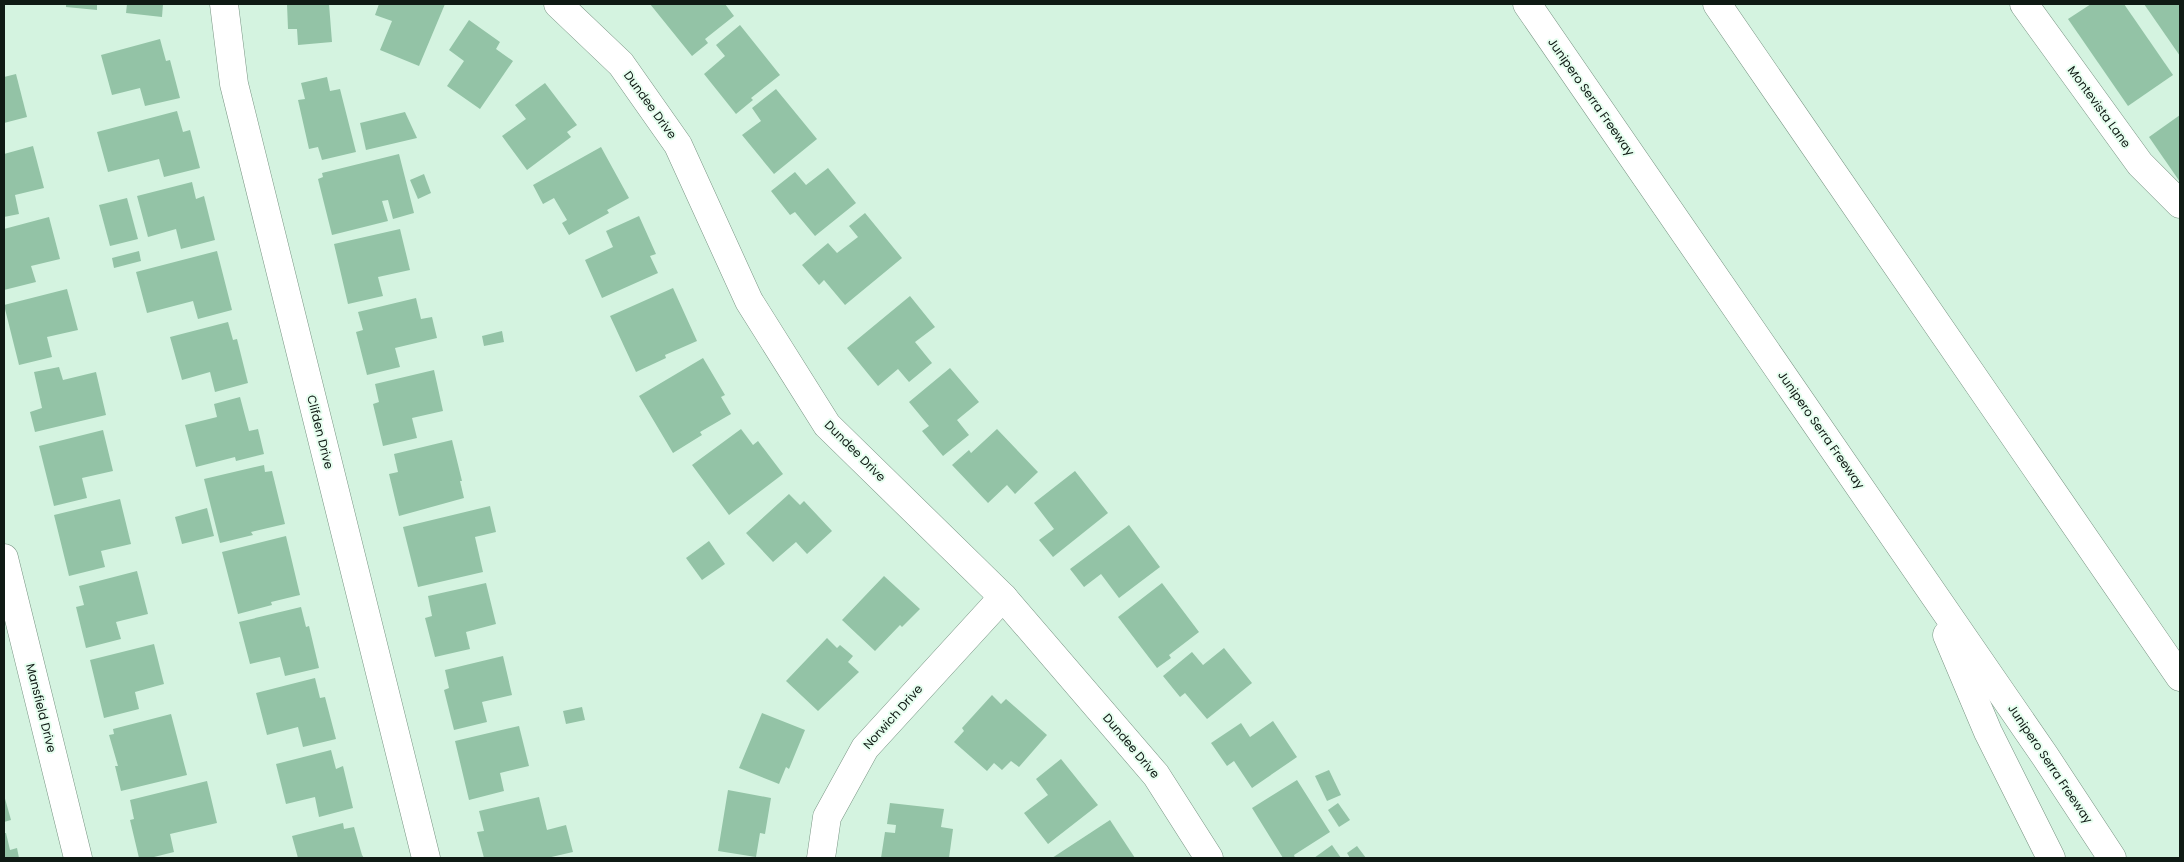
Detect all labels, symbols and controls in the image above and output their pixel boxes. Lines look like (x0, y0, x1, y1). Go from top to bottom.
street label: Junipero Serra Freeway (1544, 34, 1639, 159)
street label: Montevista Lane (2064, 62, 2135, 151)
street label: Dundee Drive (620, 67, 681, 142)
street label: Junipero Serra Freeway (1774, 367, 1869, 492)
street label: Clifden Drive (303, 393, 338, 471)
street label: Dundee Drive (821, 416, 890, 485)
street label: Mansfield Drive (22, 662, 61, 754)
street label: Norwich Drive (859, 681, 926, 753)
street label: Junipero Serra Freeway (2004, 701, 2097, 827)
street label: Dundee Drive (1099, 710, 1164, 782)

